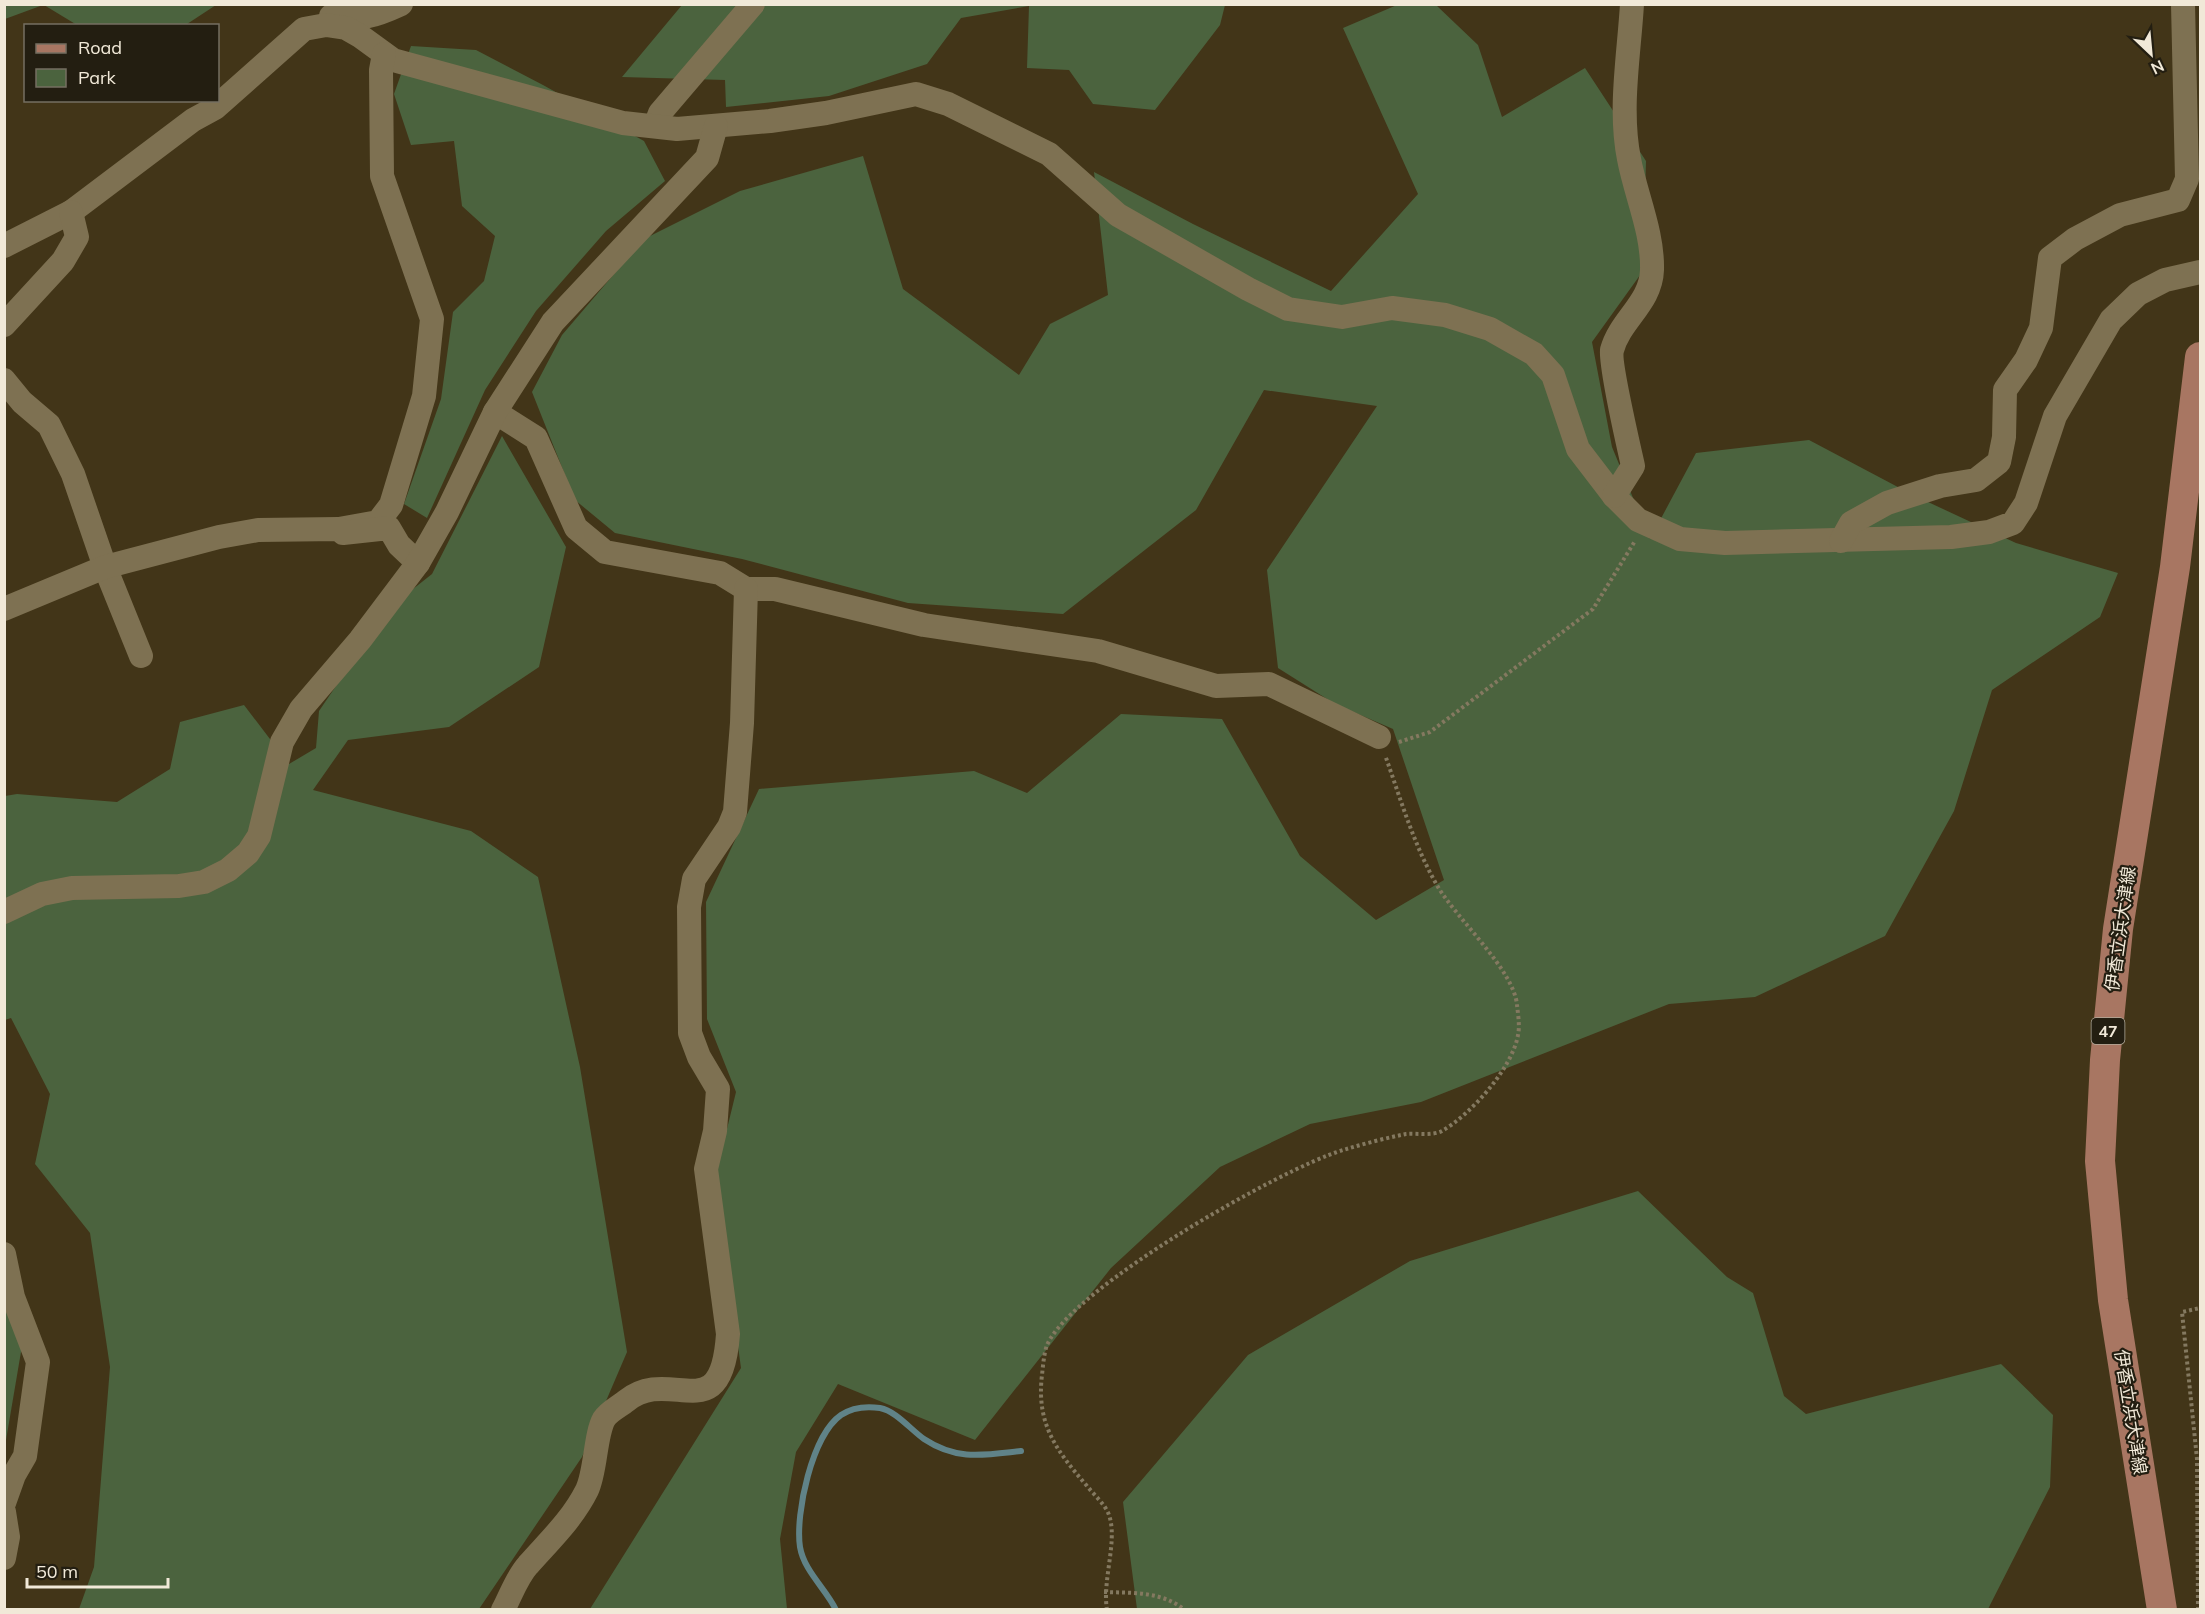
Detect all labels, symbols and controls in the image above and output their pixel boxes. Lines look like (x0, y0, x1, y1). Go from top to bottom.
legend (24, 24, 219, 102)
north arrow (2121, 24, 2181, 84)
text: Road (78, 36, 122, 59)
text: N (2148, 56, 2167, 79)
text: Park (78, 66, 117, 89)
street label: 伊香立浜大津線 (2100, 865, 2140, 993)
road number: 47 (2092, 1018, 2124, 1044)
street label: 伊香立浜大津線 (2110, 1348, 2152, 1476)
scale bar (27, 1551, 168, 1589)
text: 50 m (36, 1560, 78, 1583)

